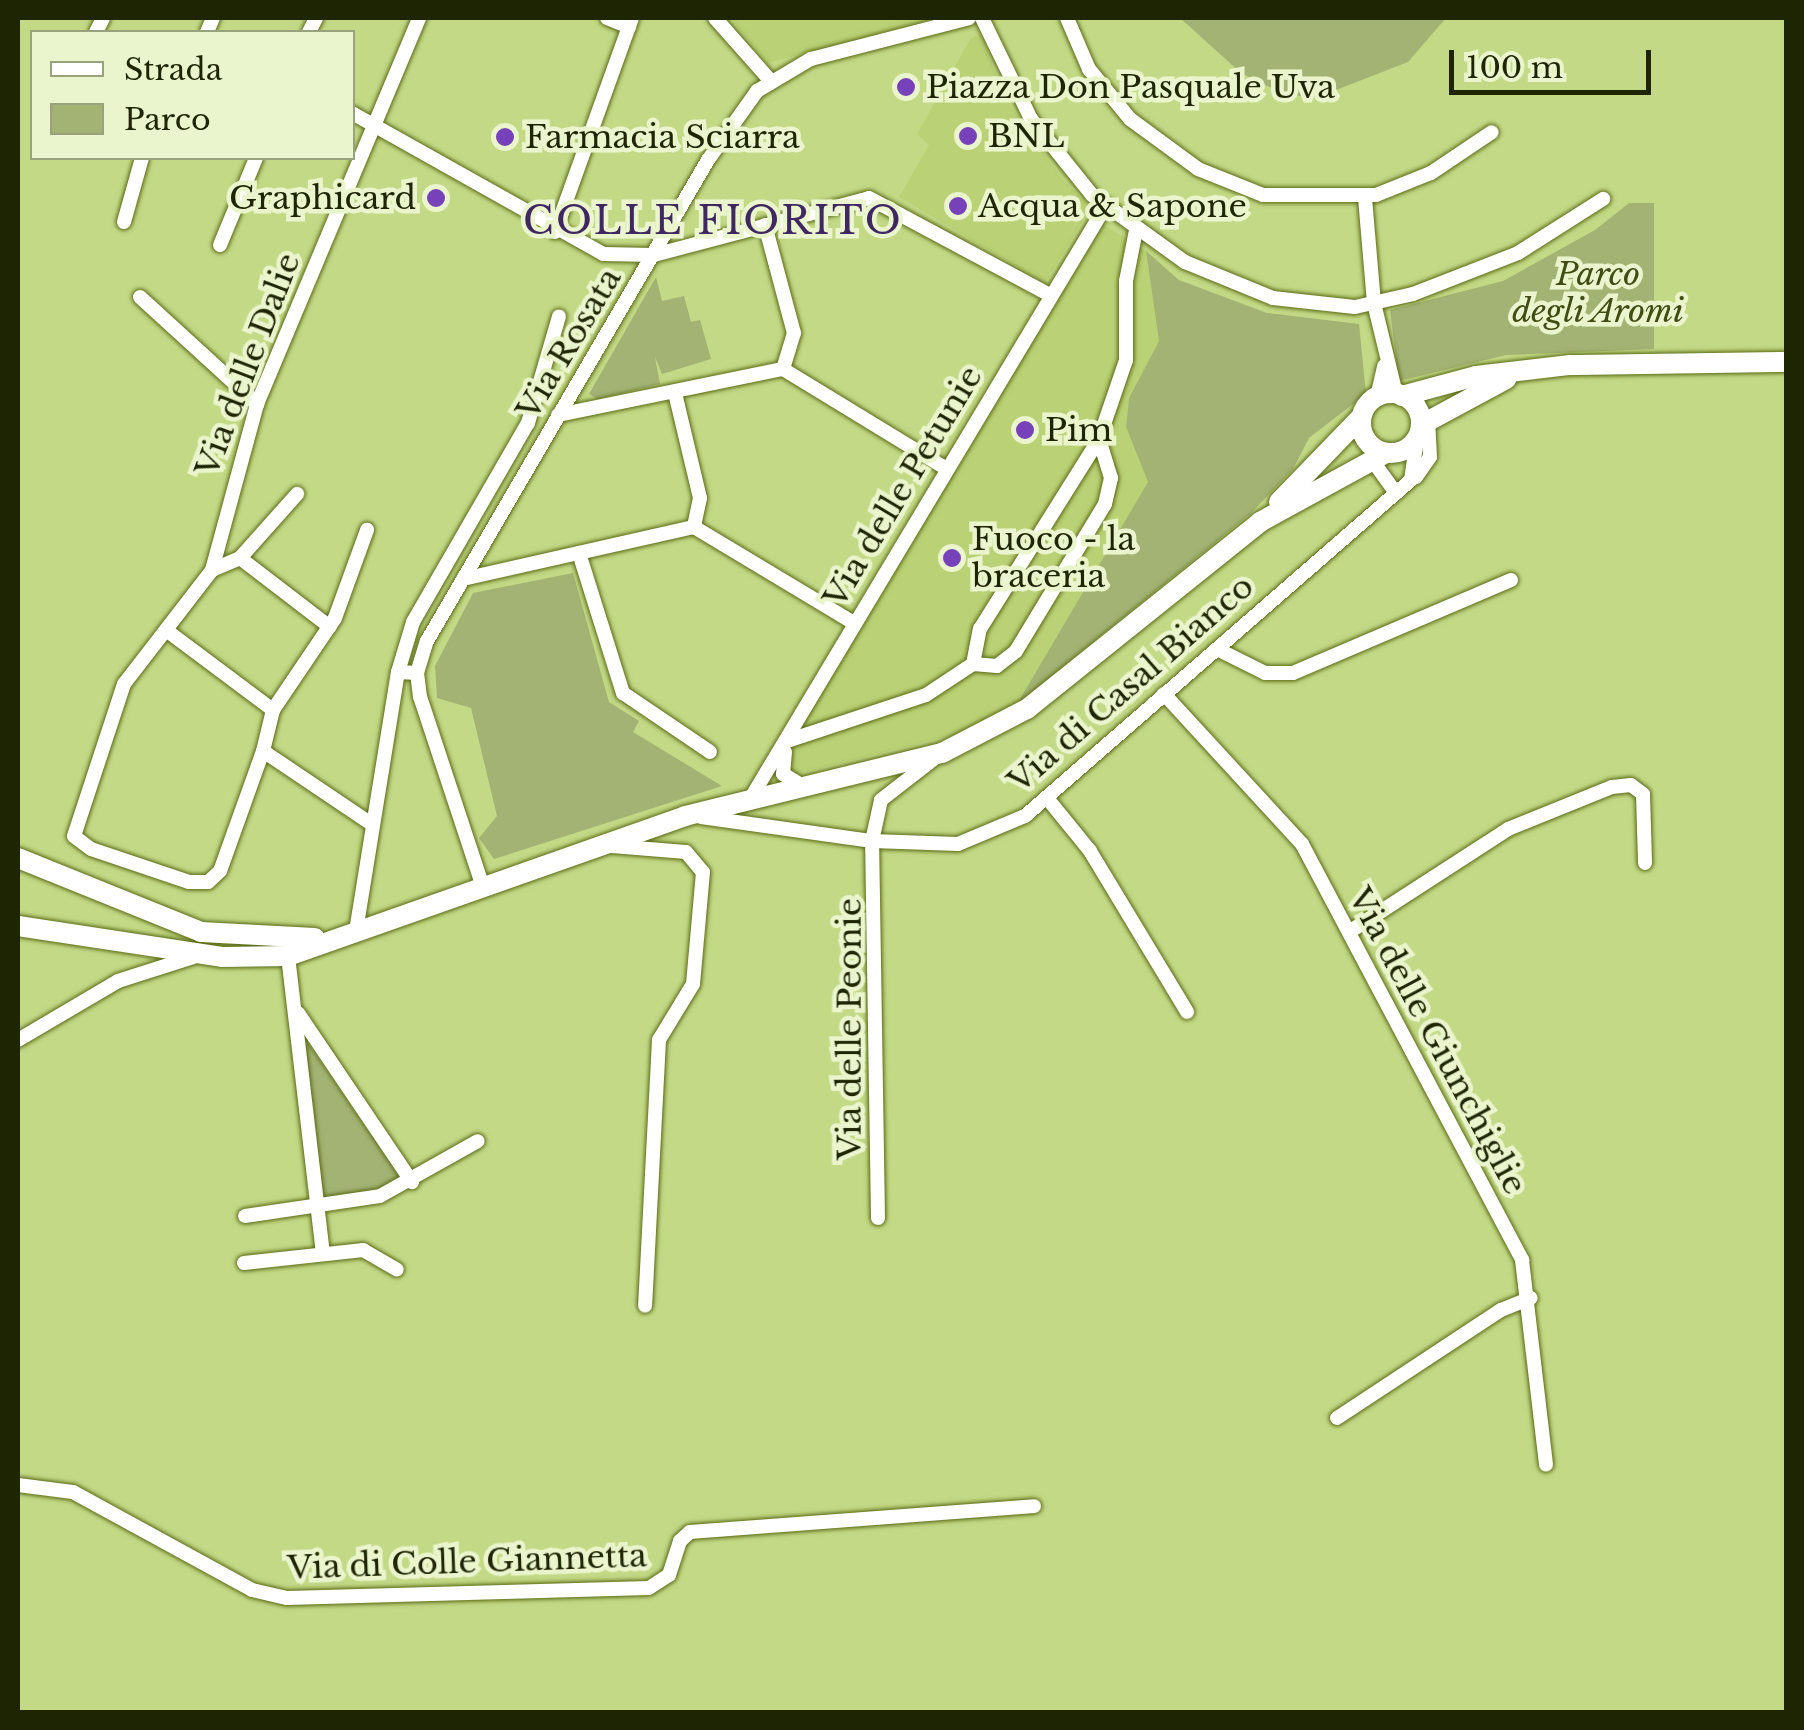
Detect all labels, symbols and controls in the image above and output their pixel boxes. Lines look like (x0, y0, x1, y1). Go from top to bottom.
legend (30, 30, 355, 160)
scale bar (1454, 30, 1656, 92)
text: 100 m (1466, 49, 1563, 86)
text: Strada (124, 51, 222, 88)
place label: Piazza Don Pasquale Uva (926, 68, 1335, 106)
marker: Piazza Don Pasquale Uva (895, 76, 917, 98)
text: Parco (124, 101, 211, 138)
place label: BNL (988, 117, 1064, 155)
place label: Farmacia Sciarra (525, 118, 800, 156)
marker: BNL (957, 125, 979, 147)
marker: Farmacia Sciarra (494, 126, 516, 148)
place label: Graphicard (229, 179, 416, 217)
marker: Graphicard (425, 187, 447, 209)
place label: Acqua & Sapone (978, 187, 1247, 225)
marker: Acqua & Sapone (947, 195, 969, 217)
district label: COLLE FIORITO (523, 198, 903, 244)
street label: Via delle Dalie (188, 248, 308, 482)
park label: Parco degli Aromi (1511, 256, 1685, 331)
street label: Via Rosata (509, 261, 629, 427)
street label: Via delle Petunie (816, 359, 990, 615)
place label: Pim (1045, 411, 1112, 449)
marker: Pim (1014, 419, 1036, 441)
place label: Fuoco - la braceria (972, 521, 1135, 596)
marker: Fuoco - la braceria (941, 547, 963, 569)
street label: Via di Casal Bianco (1000, 567, 1262, 801)
street label: Via delle Giunchiglie (1340, 881, 1534, 1201)
street label: Via delle Peonie (831, 898, 869, 1160)
street label: Via di Colle Giannetta (286, 1537, 648, 1587)

